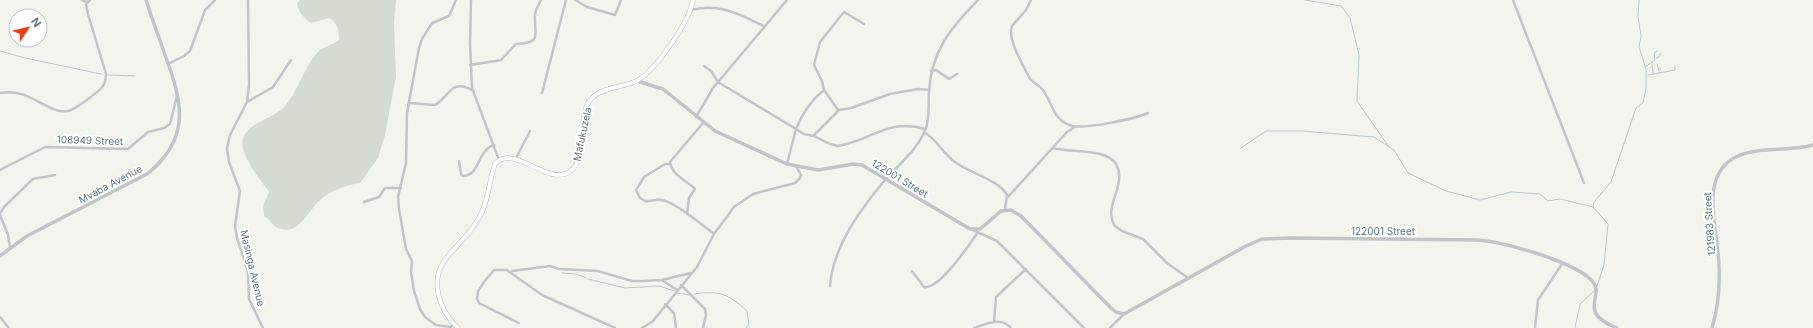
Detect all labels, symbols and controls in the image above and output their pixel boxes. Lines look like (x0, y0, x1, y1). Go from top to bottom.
north arrow (8, 8, 48, 48)
text: N (28, 15, 44, 30)
street label: Mafukuzela (570, 106, 594, 162)
street label: 108949 Street (57, 133, 124, 147)
street label: 122001 Street (869, 156, 931, 200)
street label: Mvaba Avenue (76, 162, 144, 206)
street label: 121983 Street (1701, 191, 1717, 256)
street label: 122001 Street (1351, 225, 1416, 237)
street label: Masinga Avenue (238, 229, 268, 307)

